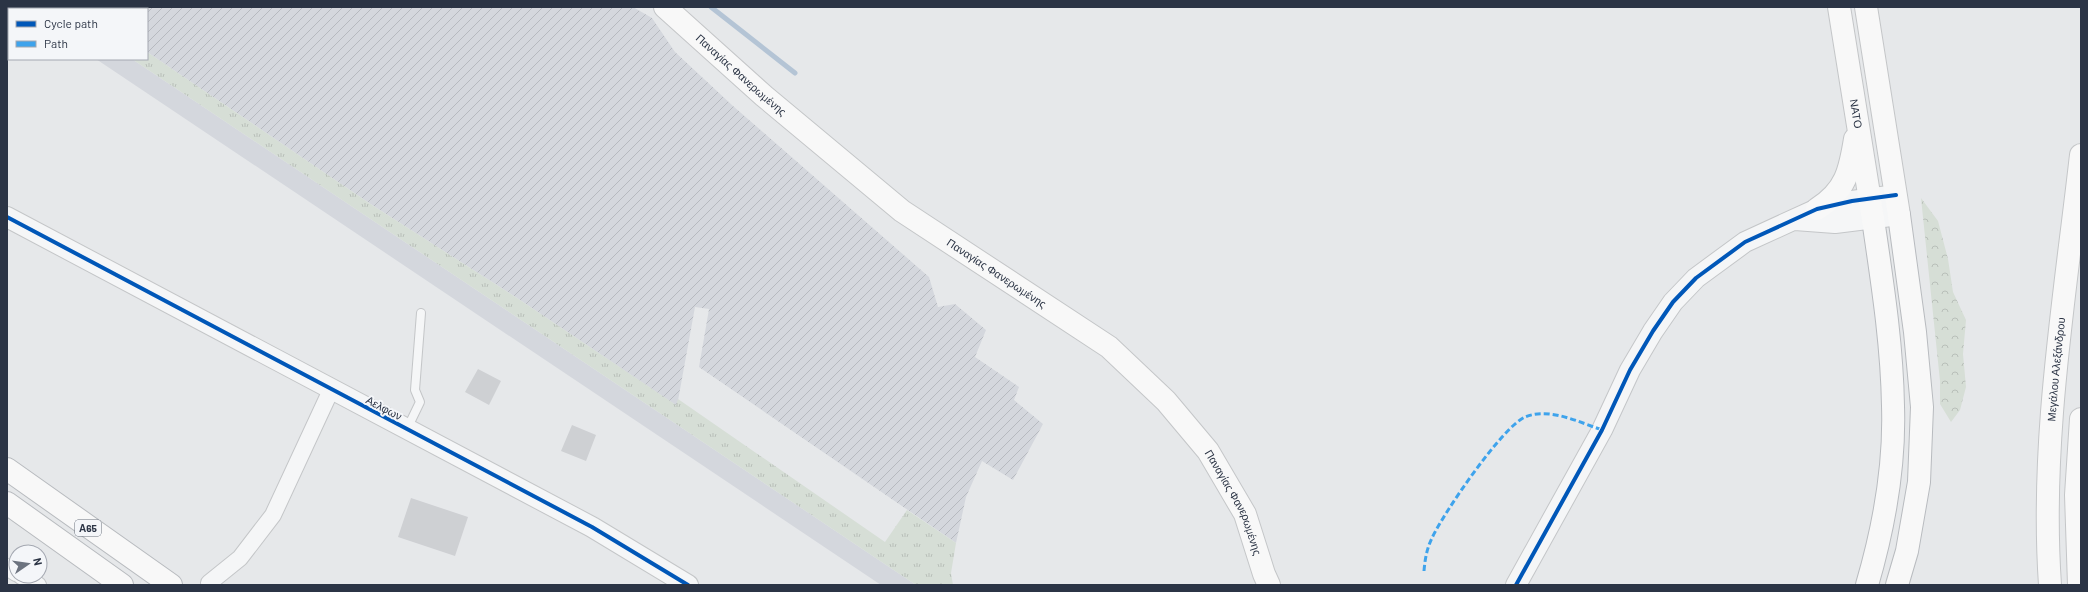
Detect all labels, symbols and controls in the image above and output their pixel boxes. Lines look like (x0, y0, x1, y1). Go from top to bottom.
legend (8, 8, 148, 60)
text: Cycle path (44, 16, 98, 30)
street label: Παναγίας Φανερωμένης (694, 31, 789, 118)
text: Path (44, 36, 68, 50)
street label: ΝΑΤΟ (1848, 98, 1865, 130)
street label: Παναγίας Φανερωμένης (945, 235, 1049, 310)
street label: Μεγάλου Αλεξάνδρου (2044, 317, 2067, 422)
street label: Αελφων (364, 393, 405, 423)
street label: Παναγίας Φανερωμένης (1203, 447, 1265, 557)
road number: Α65 (75, 520, 101, 536)
north arrow (8, 544, 48, 584)
text: N (31, 557, 45, 567)

